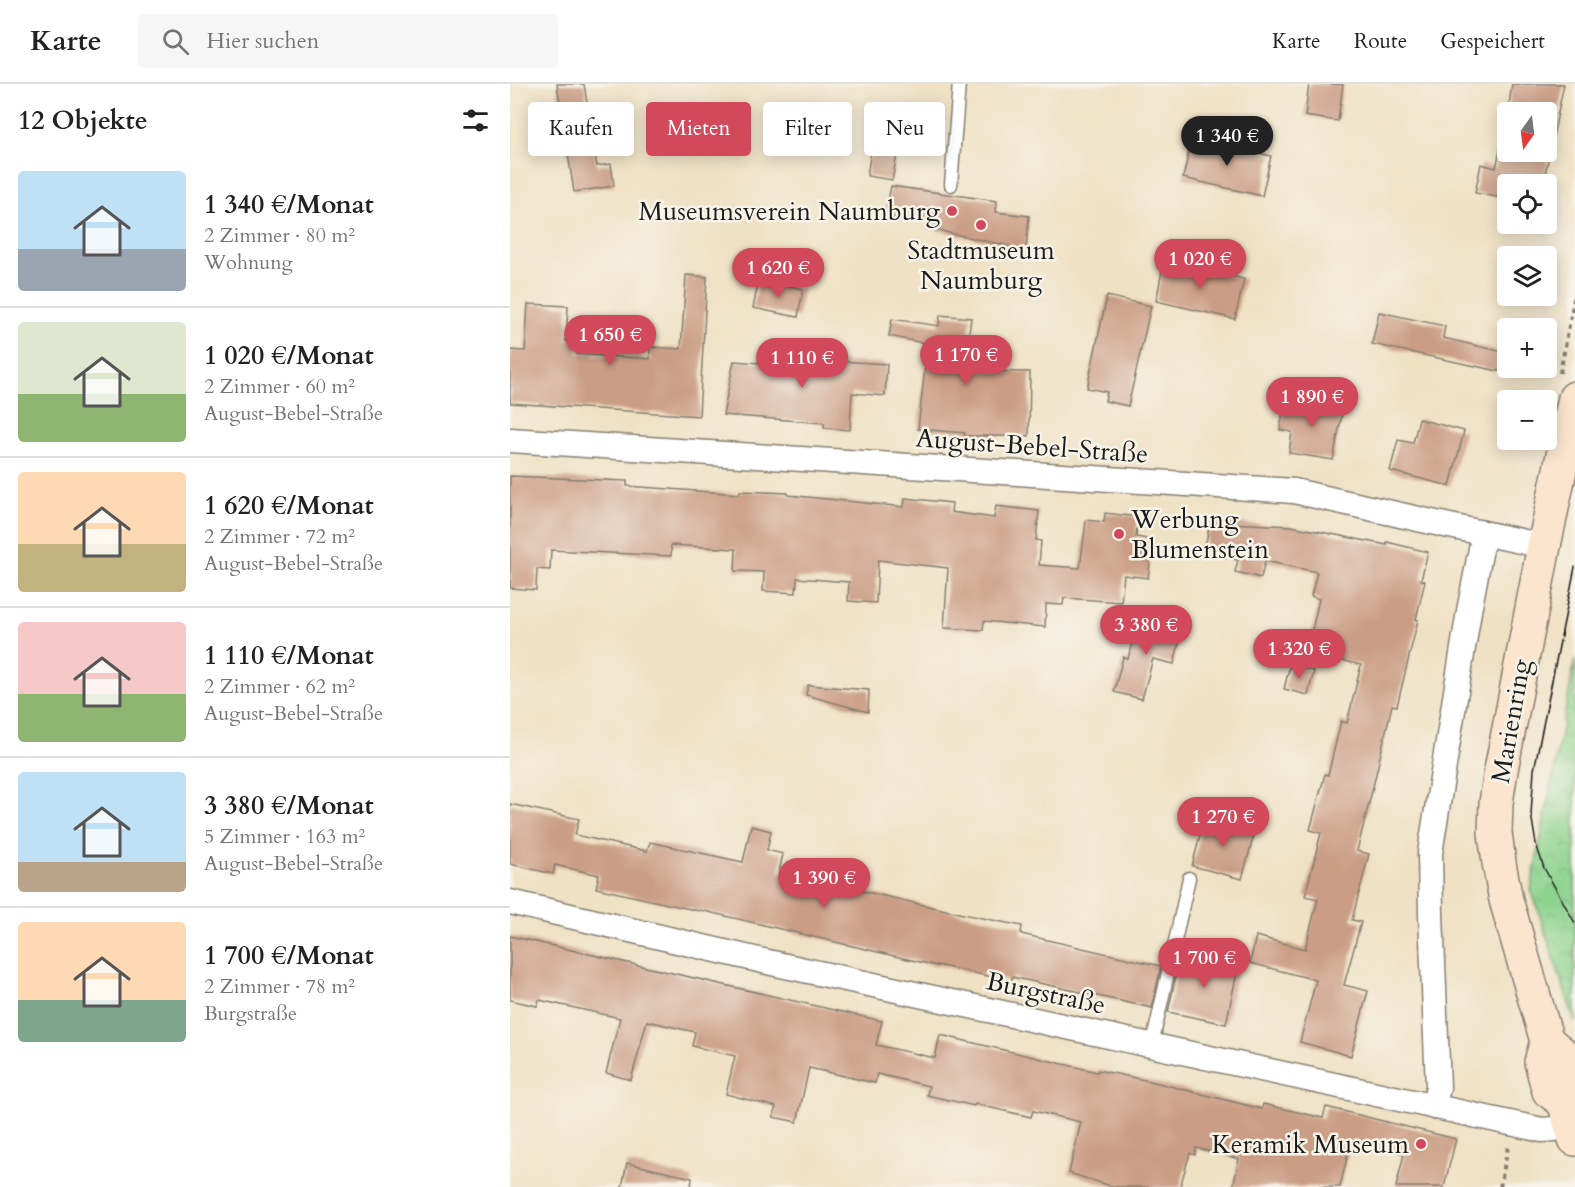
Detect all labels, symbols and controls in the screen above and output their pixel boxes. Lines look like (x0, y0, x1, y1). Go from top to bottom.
search box (138, 14, 558, 68)
text: Karte (30, 22, 102, 60)
icon: search (159, 25, 192, 58)
text: Hier suchen (207, 26, 319, 56)
text: Karte (1272, 27, 1321, 56)
text: Route (1354, 27, 1407, 56)
text: Gespeichert (1440, 27, 1545, 56)
chip: Kaufen (528, 102, 634, 156)
chip: Mieten (646, 102, 751, 156)
chip: Filter (763, 102, 852, 156)
chip: Neu (864, 102, 945, 156)
north arrow (1497, 102, 1557, 162)
map controls (1497, 102, 1557, 450)
text: 12 Objekte (18, 103, 148, 138)
icon: filters (459, 104, 492, 137)
pin: 1 340 € (1172, 116, 1282, 167)
text: 1 340 € (1195, 122, 1259, 149)
button: locate (1497, 174, 1557, 234)
text: 1 340 €/Monat (204, 187, 374, 222)
place label: Museumsverein Naumburg (639, 194, 940, 229)
icon: home (66, 195, 138, 267)
marker: Museumsverein Naumburg (945, 204, 959, 218)
marker: Stadtmuseum Naumburg (974, 218, 988, 232)
text: 2 Zimmer · 80 m² (204, 222, 355, 249)
place label: Stadtmuseum Naumburg (907, 233, 1055, 298)
pin: 1 020 € (1145, 239, 1255, 290)
text: 1 020 € (1168, 245, 1232, 272)
button: layers (1497, 246, 1557, 306)
pin: 1 620 € (723, 248, 833, 299)
text: Wohnung (204, 249, 293, 276)
text: 1 620 € (746, 254, 810, 281)
pin: 1 650 € (555, 315, 665, 366)
button: + (1497, 318, 1557, 378)
text: 1 650 € (578, 321, 642, 348)
pin: 1 170 € (911, 335, 1021, 386)
text: 1 020 €/Monat (204, 338, 374, 373)
pin: 1 110 € (747, 338, 857, 389)
text: 1 170 € (934, 341, 998, 368)
text: 1 110 € (770, 344, 834, 371)
icon: home (66, 346, 138, 418)
text: 2 Zimmer · 60 m² (204, 373, 355, 400)
pin: 1 890 € (1257, 377, 1367, 428)
text: 1 890 € (1280, 383, 1344, 410)
button: − (1497, 390, 1557, 450)
text: August-Bebel-Straße (204, 400, 383, 427)
street label: August-Bebel-Straße (915, 420, 1149, 472)
text: 1 620 €/Monat (204, 488, 374, 523)
icon: home (66, 496, 138, 568)
place label: Werbung Blumenstein (1130, 502, 1269, 567)
text: 2 Zimmer · 72 m² (204, 523, 355, 550)
marker: Werbung Blumenstein (1112, 527, 1126, 541)
text: August-Bebel-Straße (204, 550, 383, 577)
pin: 3 380 € (1091, 605, 1201, 656)
text: 3 380 € (1114, 611, 1178, 638)
pin: 1 320 € (1244, 629, 1354, 680)
text: 1 320 € (1267, 635, 1331, 662)
text: 1 110 €/Monat (204, 638, 374, 673)
icon: home (66, 646, 138, 718)
street label: Marienring (1483, 656, 1539, 786)
text: 2 Zimmer · 62 m² (204, 673, 355, 700)
text: August-Bebel-Straße (204, 700, 383, 727)
text: 3 380 €/Monat (204, 788, 374, 823)
icon: home (66, 796, 138, 868)
pin: 1 270 € (1168, 797, 1278, 848)
text: 1 270 € (1191, 803, 1255, 830)
text: 5 Zimmer · 163 m² (204, 823, 365, 850)
text: August-Bebel-Straße (204, 850, 383, 877)
pin: 1 390 € (769, 858, 879, 909)
text: 1 390 € (792, 864, 856, 891)
text: 1 700 €/Monat (204, 938, 374, 973)
pin: 1 700 € (1149, 938, 1259, 989)
text: 1 700 € (1172, 944, 1236, 971)
icon: home (66, 946, 138, 1018)
street label: Burgstraße (983, 963, 1109, 1023)
text: 2 Zimmer · 78 m² (204, 973, 355, 1000)
text: Burgstraße (204, 1000, 297, 1027)
place label: Keramik Museum (1211, 1127, 1409, 1162)
marker: Keramik Museum (1414, 1137, 1428, 1151)

